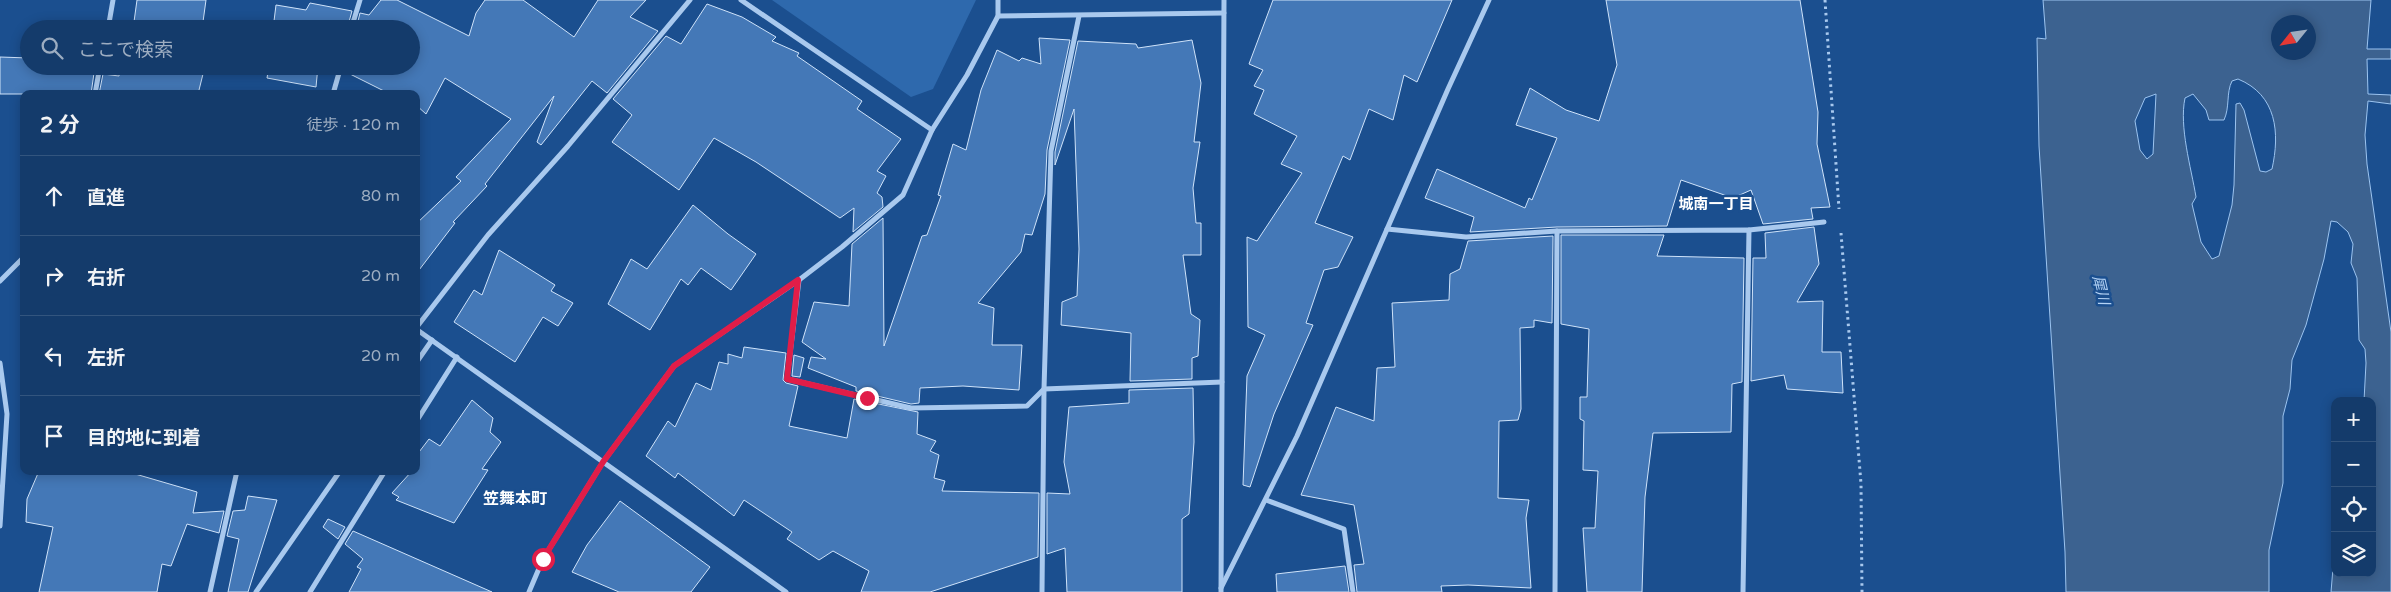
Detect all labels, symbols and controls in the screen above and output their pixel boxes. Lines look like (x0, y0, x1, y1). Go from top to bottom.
north arrow (2271, 15, 2316, 60)
search box (20, 20, 420, 75)
icon: search (38, 34, 66, 62)
text: ここで検索 (78, 39, 173, 61)
text: 2 分 (40, 113, 80, 138)
text: 徒歩 · 120 m (307, 115, 400, 135)
icon: ahead (40, 182, 68, 210)
text: 80 m (361, 186, 400, 206)
text: 直進 (87, 187, 125, 209)
district label: 城南一丁目 (1678, 195, 1754, 213)
icon: right (40, 262, 68, 290)
text: 20 m (361, 266, 400, 286)
text: 右折 (87, 267, 125, 289)
water label: 犀川 (2089, 273, 2114, 309)
icon: left (40, 342, 68, 370)
text: 20 m (361, 346, 400, 366)
text: 左折 (87, 347, 125, 369)
route end (856, 387, 879, 410)
map controls (2331, 397, 2376, 577)
button: + (2331, 397, 2376, 442)
icon: arrive (40, 422, 68, 450)
text: 目的地に到着 (87, 427, 201, 449)
button: − (2331, 442, 2376, 487)
button: locate (2331, 487, 2376, 532)
district label: 笠舞本町 (483, 489, 547, 509)
button: layers (2331, 532, 2376, 577)
route start (532, 548, 555, 571)

